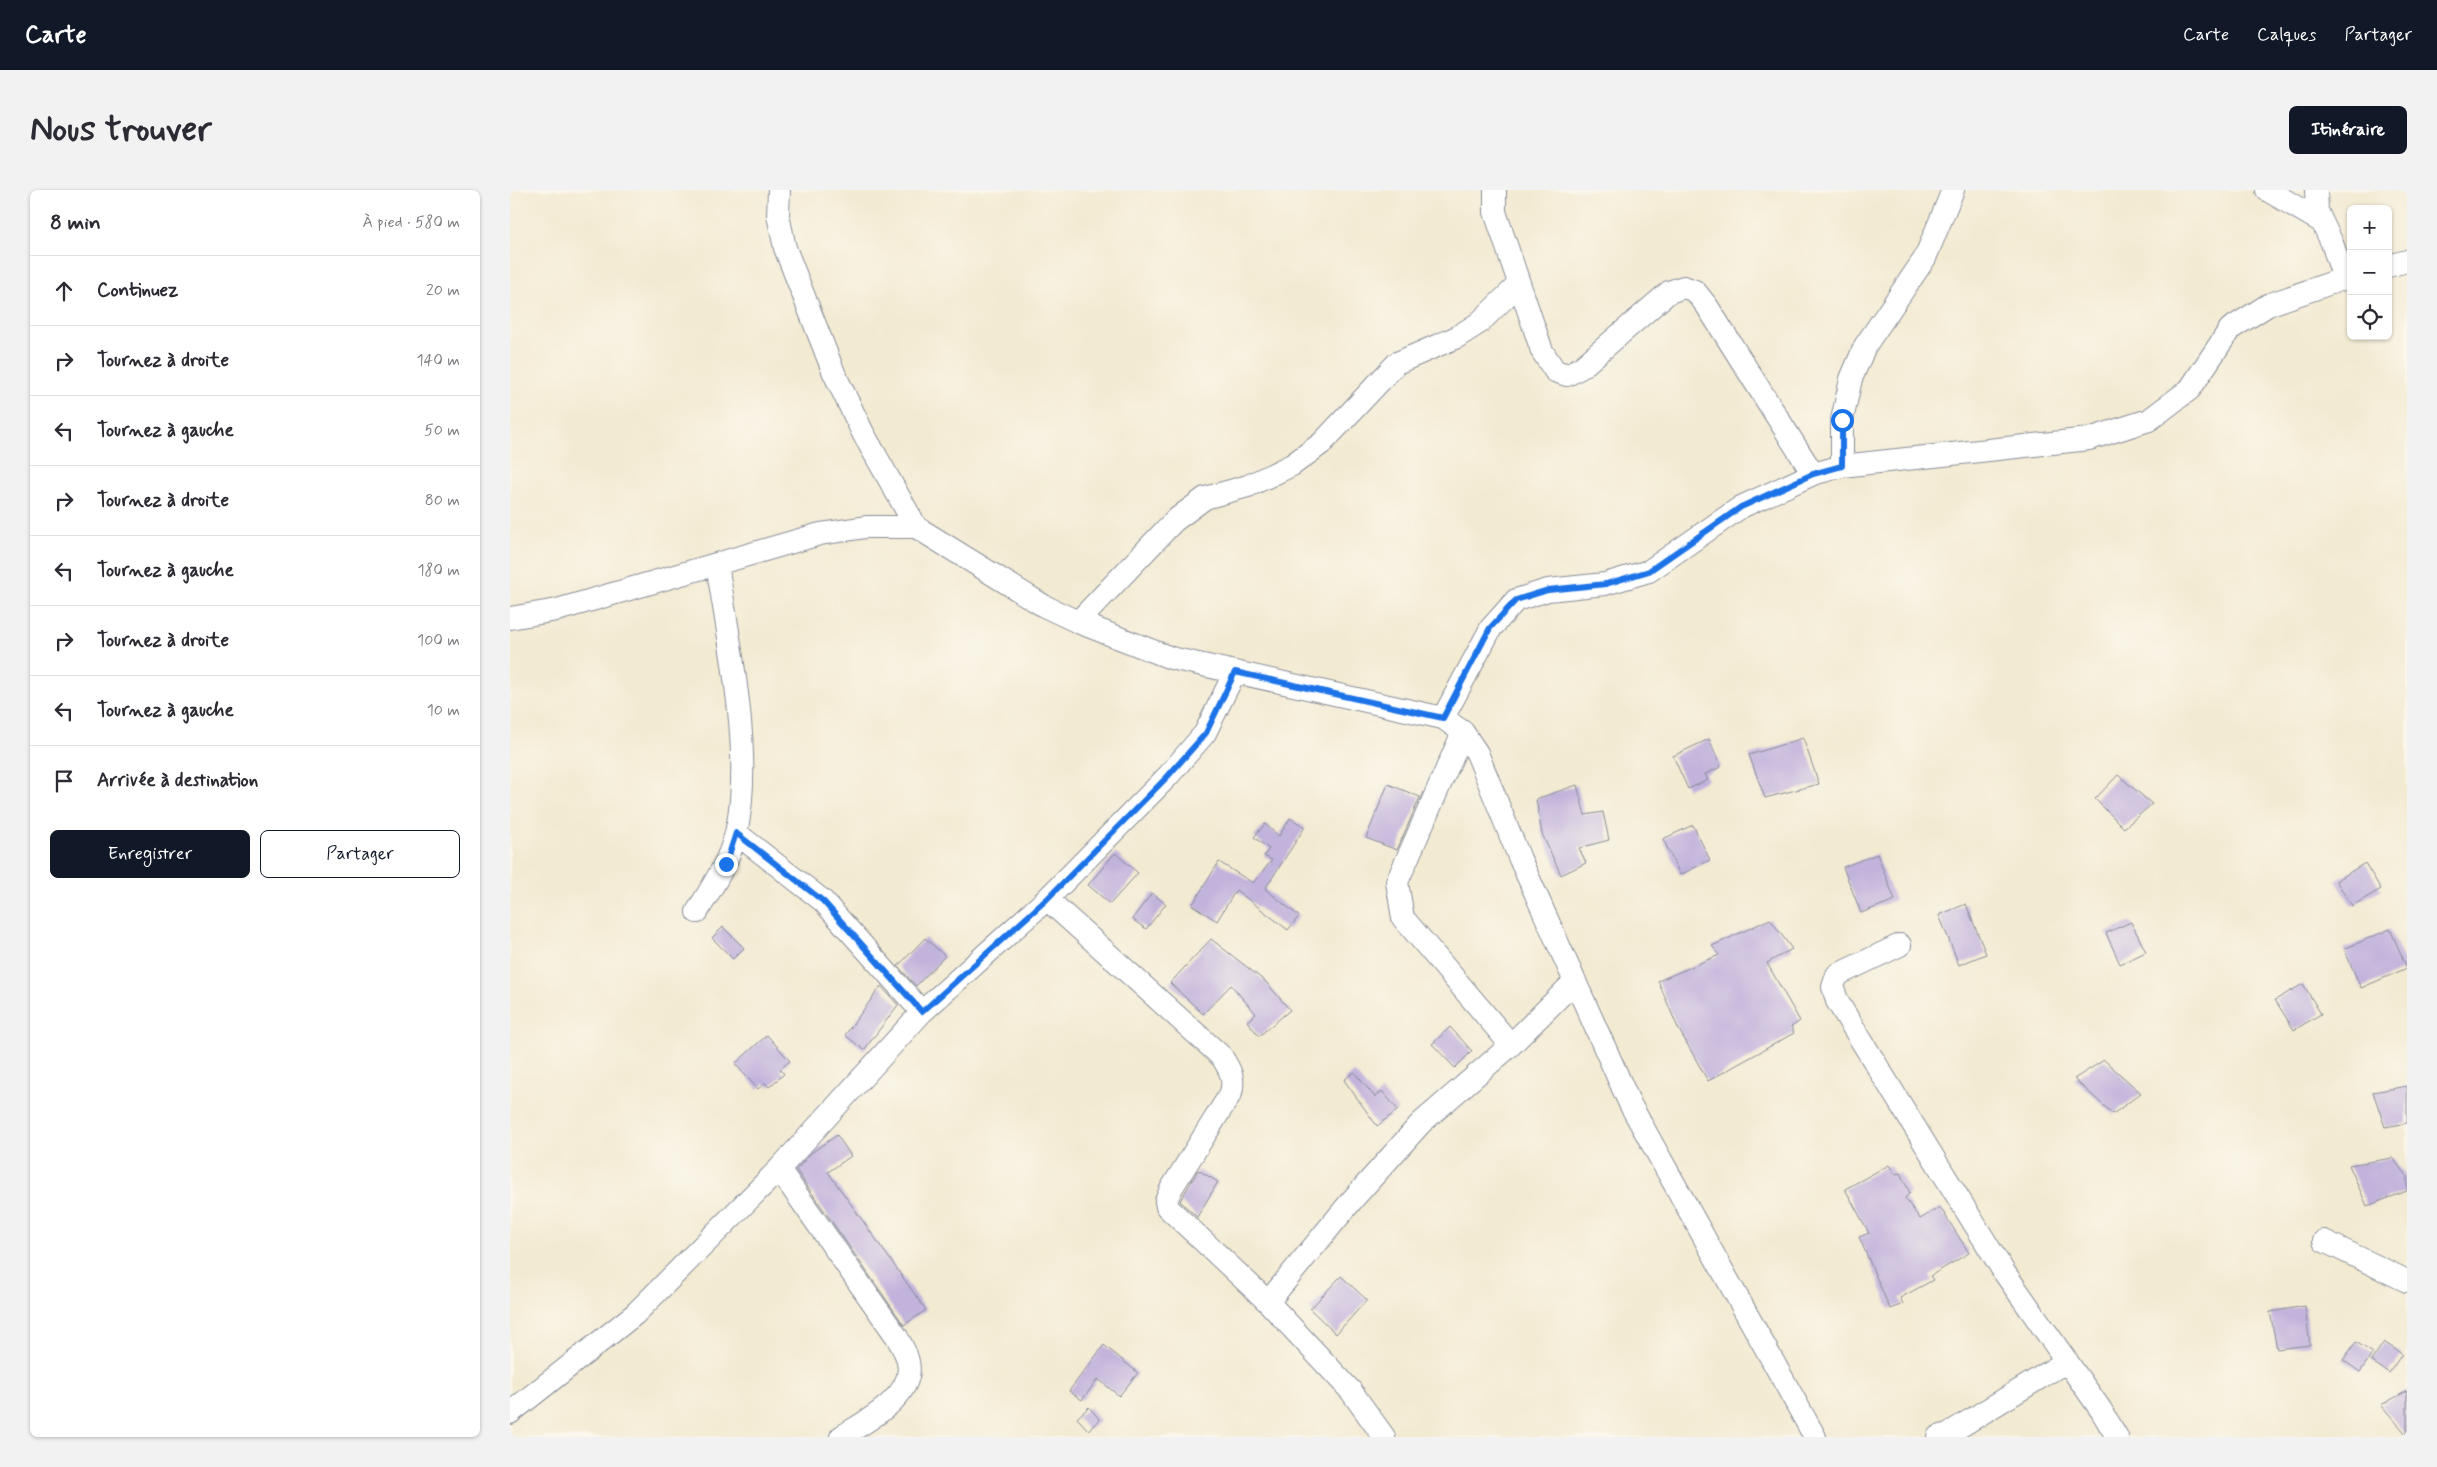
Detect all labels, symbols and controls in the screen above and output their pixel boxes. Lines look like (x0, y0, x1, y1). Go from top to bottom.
text: Carte (25, 20, 87, 51)
text: Carte (2183, 23, 2229, 47)
text: Calques (2257, 23, 2316, 47)
text: Partager (2344, 23, 2412, 47)
button: Itinéraire (2289, 106, 2407, 154)
text: Nous trouver (30, 107, 212, 153)
map controls (2347, 205, 2392, 340)
button: + (2347, 205, 2392, 250)
text: 8 min (50, 209, 101, 237)
text: À pied · 580 m (363, 212, 460, 233)
button: − (2347, 250, 2392, 295)
icon: ahead (50, 277, 78, 305)
text: Continuez (97, 278, 178, 303)
text: 20 m (426, 280, 460, 301)
button: locate (2347, 295, 2392, 340)
icon: right (50, 347, 78, 375)
text: Tournez à droite (97, 348, 229, 373)
text: 140 m (416, 350, 460, 371)
route start (1831, 409, 1854, 432)
icon: left (50, 417, 78, 445)
text: Tournez à gauche (97, 418, 234, 443)
text: 50 m (424, 420, 460, 441)
icon: right (50, 487, 78, 515)
text: Tournez à droite (97, 488, 229, 513)
text: 80 m (425, 490, 460, 511)
icon: left (50, 557, 78, 585)
text: Tournez à gauche (97, 558, 234, 583)
text: 180 m (417, 560, 460, 581)
icon: right (50, 627, 78, 655)
text: Tournez à droite (97, 628, 229, 653)
text: 100 m (417, 630, 460, 651)
icon: left (50, 697, 78, 725)
text: Tournez à gauche (97, 698, 234, 723)
text: 10 m (427, 700, 460, 721)
icon: arrive (50, 767, 78, 795)
text: Arrivée à destination (97, 768, 258, 793)
button: Enregistrer (50, 830, 250, 878)
button: Partager (260, 830, 460, 878)
route end (715, 853, 738, 876)

